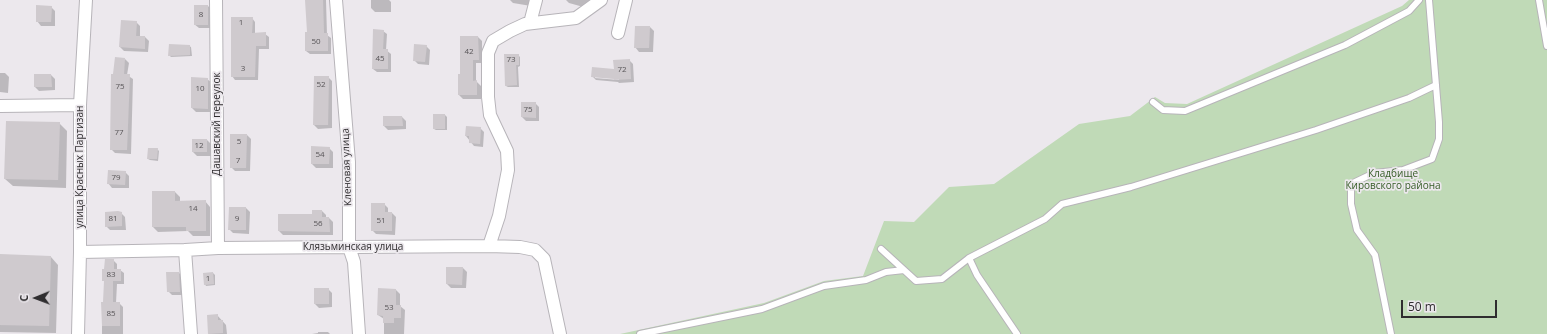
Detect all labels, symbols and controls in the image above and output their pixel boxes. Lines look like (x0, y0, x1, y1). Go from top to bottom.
house number: 8 (199, 10, 203, 20)
house number: 1 (239, 18, 243, 28)
house number: 50 (311, 37, 321, 47)
house number: 42 (464, 47, 474, 57)
house number: 45 (375, 54, 385, 64)
house number: 73 (506, 55, 516, 65)
house number: 3 (241, 64, 245, 74)
house number: 72 (617, 65, 627, 75)
street label: Дашавский переулок (211, 72, 223, 176)
house number: 52 (316, 80, 326, 90)
house number: 75 (115, 82, 125, 92)
house number: 10 (195, 84, 205, 94)
house number: 75 (523, 105, 533, 115)
street label: улица Красных Партизан (74, 106, 86, 228)
house number: 77 (114, 128, 124, 138)
street label: Кленовая улица (340, 128, 354, 206)
house number: 5 (237, 137, 241, 147)
house number: 12 (194, 141, 204, 151)
house number: 54 (315, 150, 325, 160)
house number: 7 (236, 156, 240, 166)
park label: Кладбище Кировского района (1345, 168, 1441, 192)
house number: 79 (111, 173, 121, 183)
house number: 14 (188, 204, 198, 214)
house number: 81 (108, 214, 118, 224)
house number: 9 (235, 214, 239, 224)
house number: 51 (376, 216, 386, 226)
house number: 56 (313, 219, 323, 229)
street label: Клязьминская улица (303, 241, 403, 253)
house number: 83 (106, 270, 116, 280)
house number: 1 (206, 274, 210, 284)
north arrow (16, 278, 56, 318)
scale bar (1403, 292, 1499, 318)
text: С (16, 295, 31, 302)
text: 50 m (1408, 298, 1436, 315)
house number: 53 (384, 303, 394, 313)
house number: 85 (106, 309, 116, 319)

